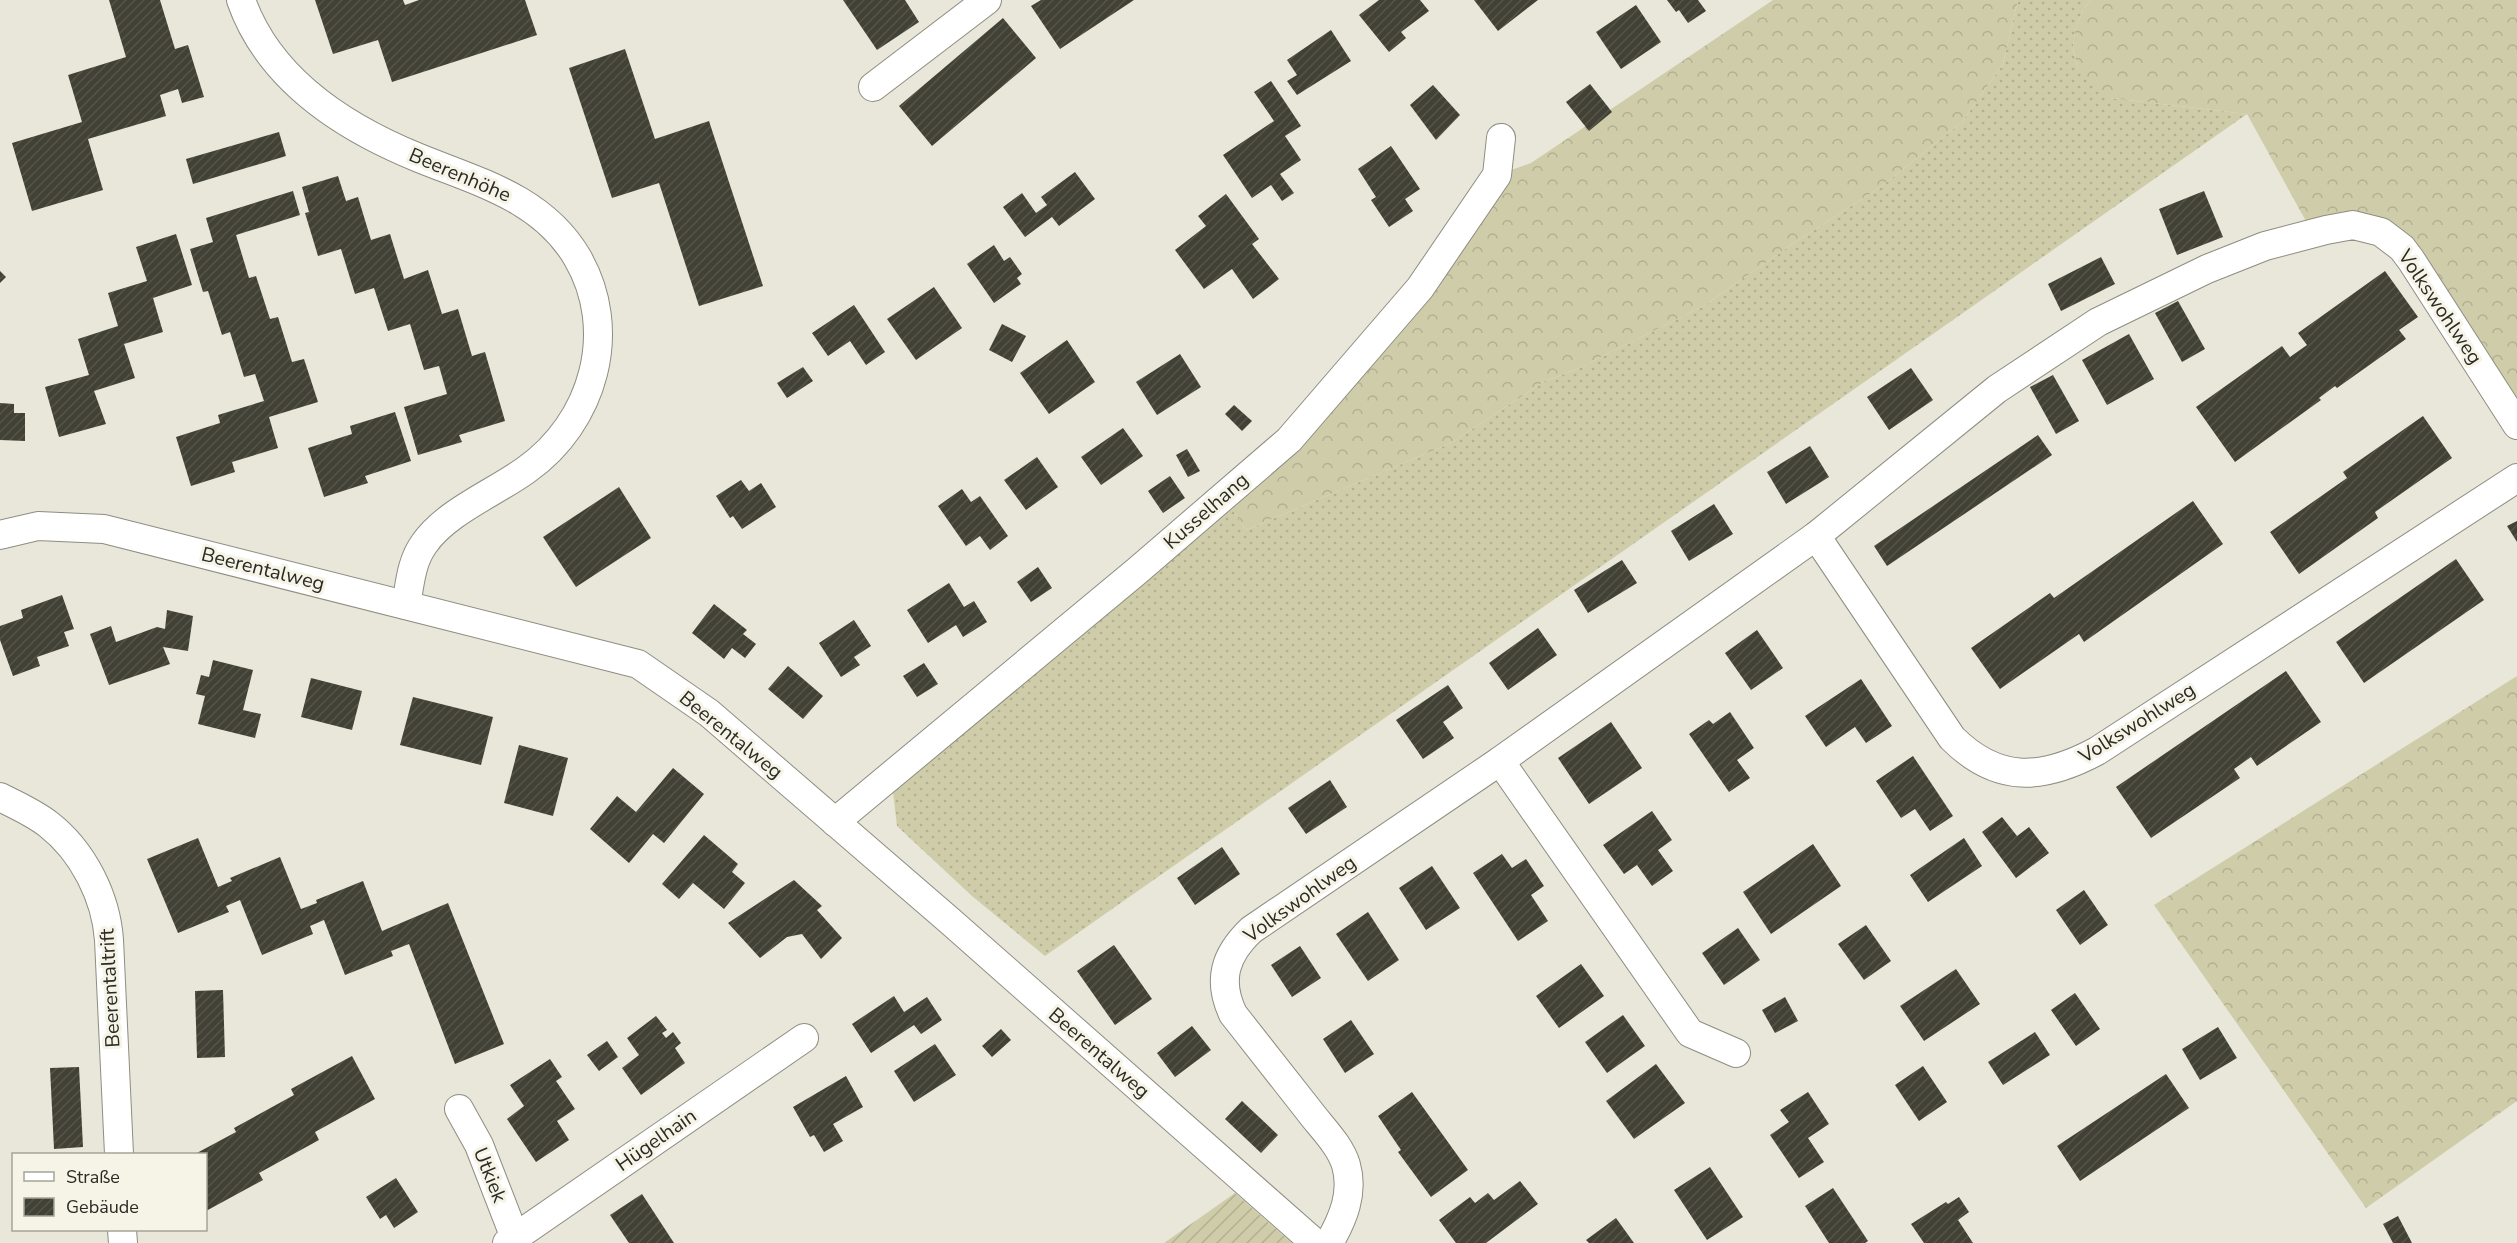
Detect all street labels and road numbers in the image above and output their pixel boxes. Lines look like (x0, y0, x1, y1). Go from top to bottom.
street label: Beerenhöhe (405, 141, 515, 209)
street label: Volkswohlweg (2391, 244, 2488, 370)
street label: Kusselhang (1158, 467, 1254, 555)
street label: Beerentalweg (199, 541, 327, 597)
street label: Volkswohlweg (2073, 676, 2200, 770)
street label: Beerentalweg (673, 685, 789, 785)
street label: Volkswohlweg (1238, 849, 1362, 950)
street label: Beerentaltrift (93, 927, 127, 1048)
street label: Beerentalweg (1043, 1001, 1155, 1105)
street label: Hügelhain (610, 1102, 702, 1178)
street label: Utkiek (467, 1144, 514, 1207)

